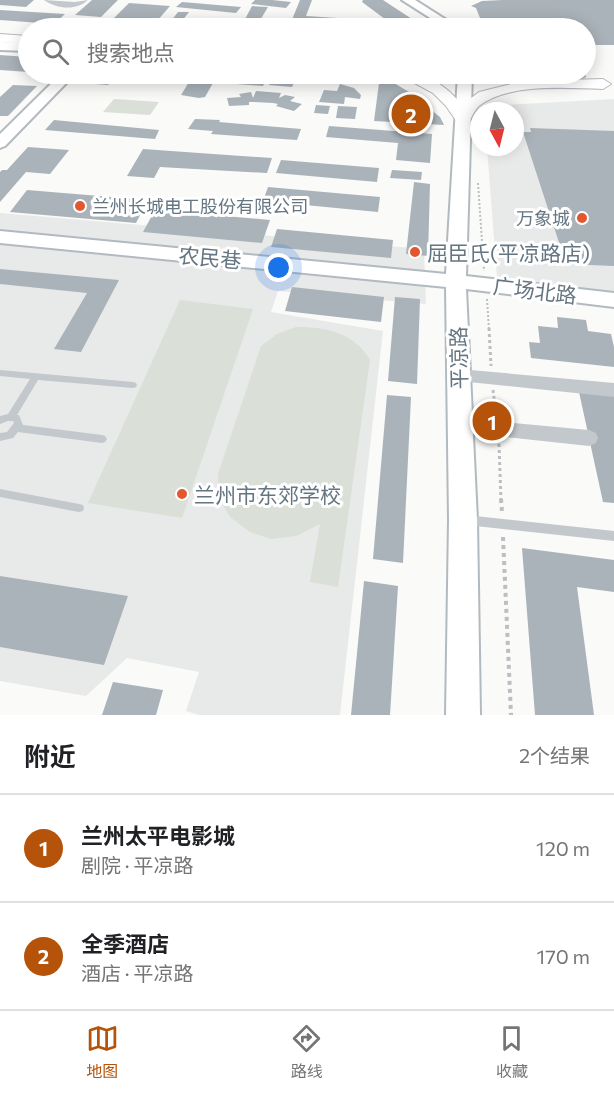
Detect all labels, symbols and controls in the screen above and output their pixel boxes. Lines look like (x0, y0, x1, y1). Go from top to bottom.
search box (18, 18, 596, 84)
icon: search (39, 35, 72, 68)
text: 搜索地点 (87, 39, 175, 66)
pin: 2 (392, 92, 430, 136)
north arrow (470, 102, 524, 156)
place label: 兰州长城电工股份有限公司 (92, 195, 308, 217)
marker: 兰州长城电工股份有限公司 (73, 199, 87, 213)
place label: 万象城 (516, 207, 570, 229)
marker: 万象城 (575, 211, 589, 225)
place label: 屈臣氏(平凉路店) (427, 240, 590, 265)
street label: 农民巷 (178, 242, 242, 272)
marker: 屈臣氏(平凉路店) (408, 245, 422, 259)
your location (264, 253, 293, 282)
street label: 广场北路 (492, 272, 578, 308)
street label: 平凉路 (445, 326, 471, 390)
pin: 1 (472, 398, 512, 444)
place label: 兰州市东郊学校 (194, 482, 341, 507)
marker: 兰州市东郊学校 (175, 487, 189, 501)
text: 附近 (24, 740, 76, 771)
text: 2个结果 (519, 743, 590, 767)
text: 兰州太平电影城 (81, 822, 235, 849)
text: 1 (39, 836, 48, 860)
text: 120 m (536, 836, 590, 860)
text: 剧院 · 平凉路 (81, 853, 193, 877)
text: 全季酒店 (81, 930, 169, 957)
text: 2 (38, 944, 49, 968)
text: 170 m (537, 944, 590, 968)
text: 酒店 · 平凉路 (81, 961, 193, 985)
tab: 地图 (86, 1022, 119, 1082)
tab: 路线 (290, 1022, 323, 1082)
tab: 收藏 (495, 1022, 528, 1082)

